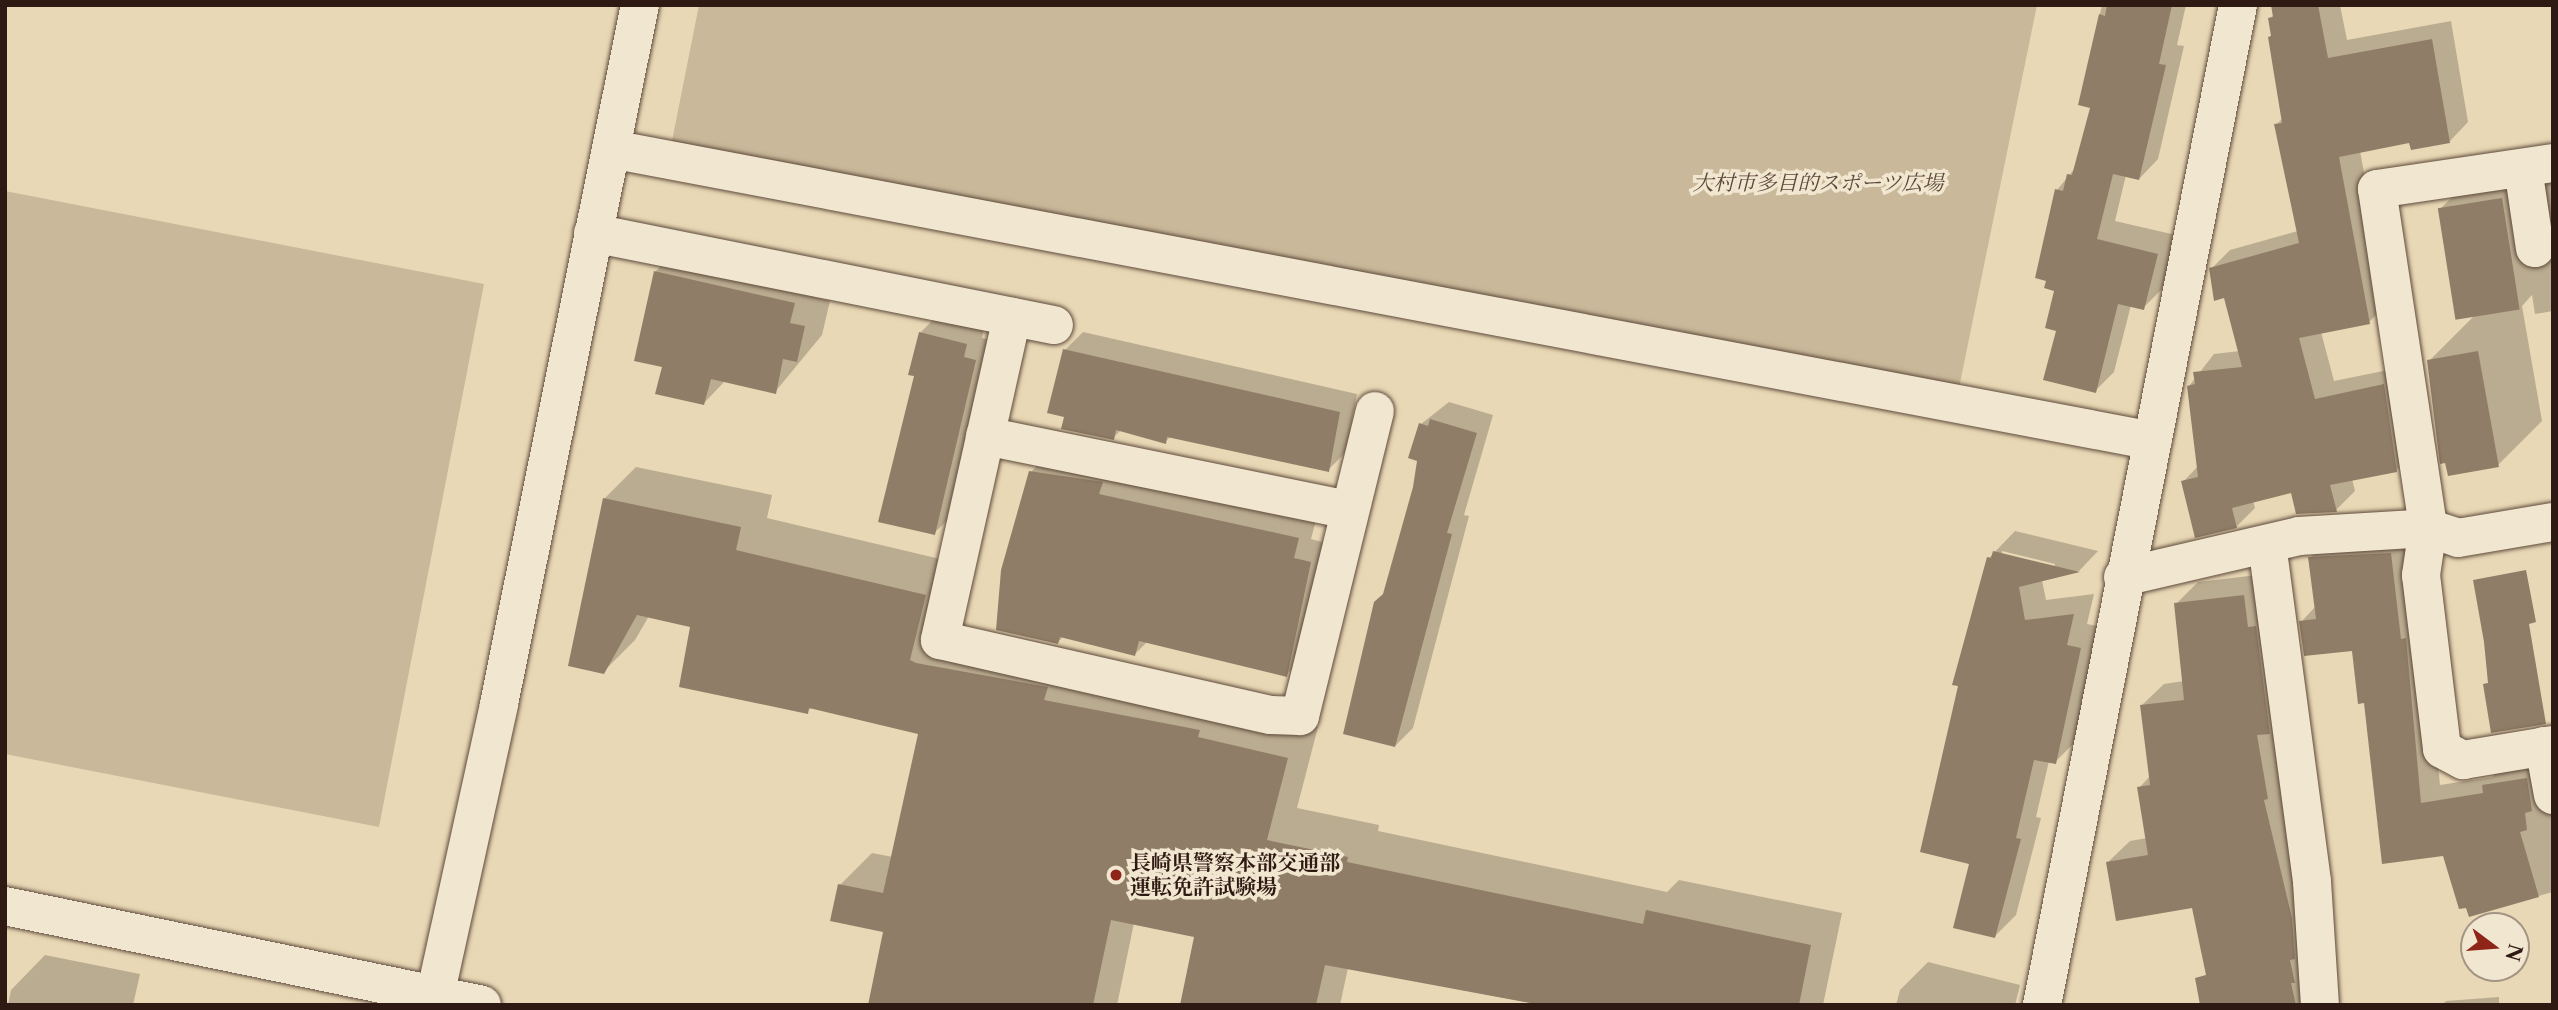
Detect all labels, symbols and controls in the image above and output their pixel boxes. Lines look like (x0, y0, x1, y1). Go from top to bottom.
park label: 大村市多目的スポーツ広場 (1692, 170, 1944, 196)
place label: 長崎県警察本部交通部 運転免許試験場 (1130, 850, 1340, 900)
marker: 長崎県警察本部交通部 運転免許試験場 (1108, 867, 1124, 883)
north arrow (2460, 912, 2530, 982)
text: N (2500, 941, 2527, 963)

